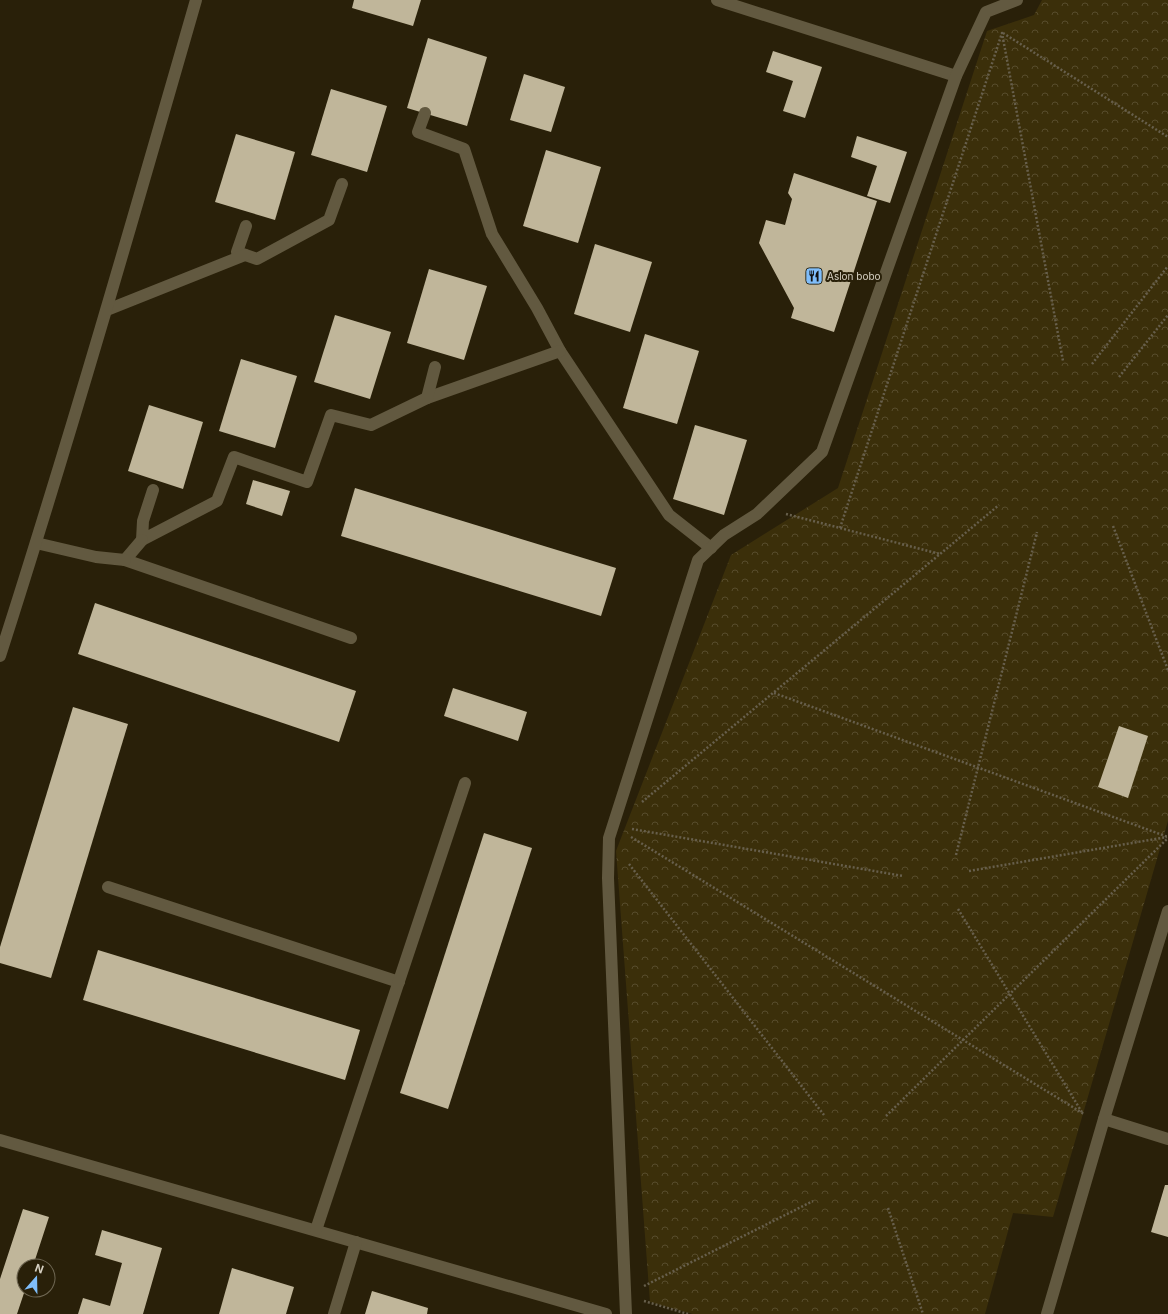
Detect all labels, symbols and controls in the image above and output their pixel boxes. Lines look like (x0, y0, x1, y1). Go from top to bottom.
restaurant icon: Aslon bobo (804, 266, 824, 286)
place label: Aslon bobo (827, 270, 881, 282)
north arrow (16, 1258, 56, 1298)
text: N (33, 1261, 46, 1277)

